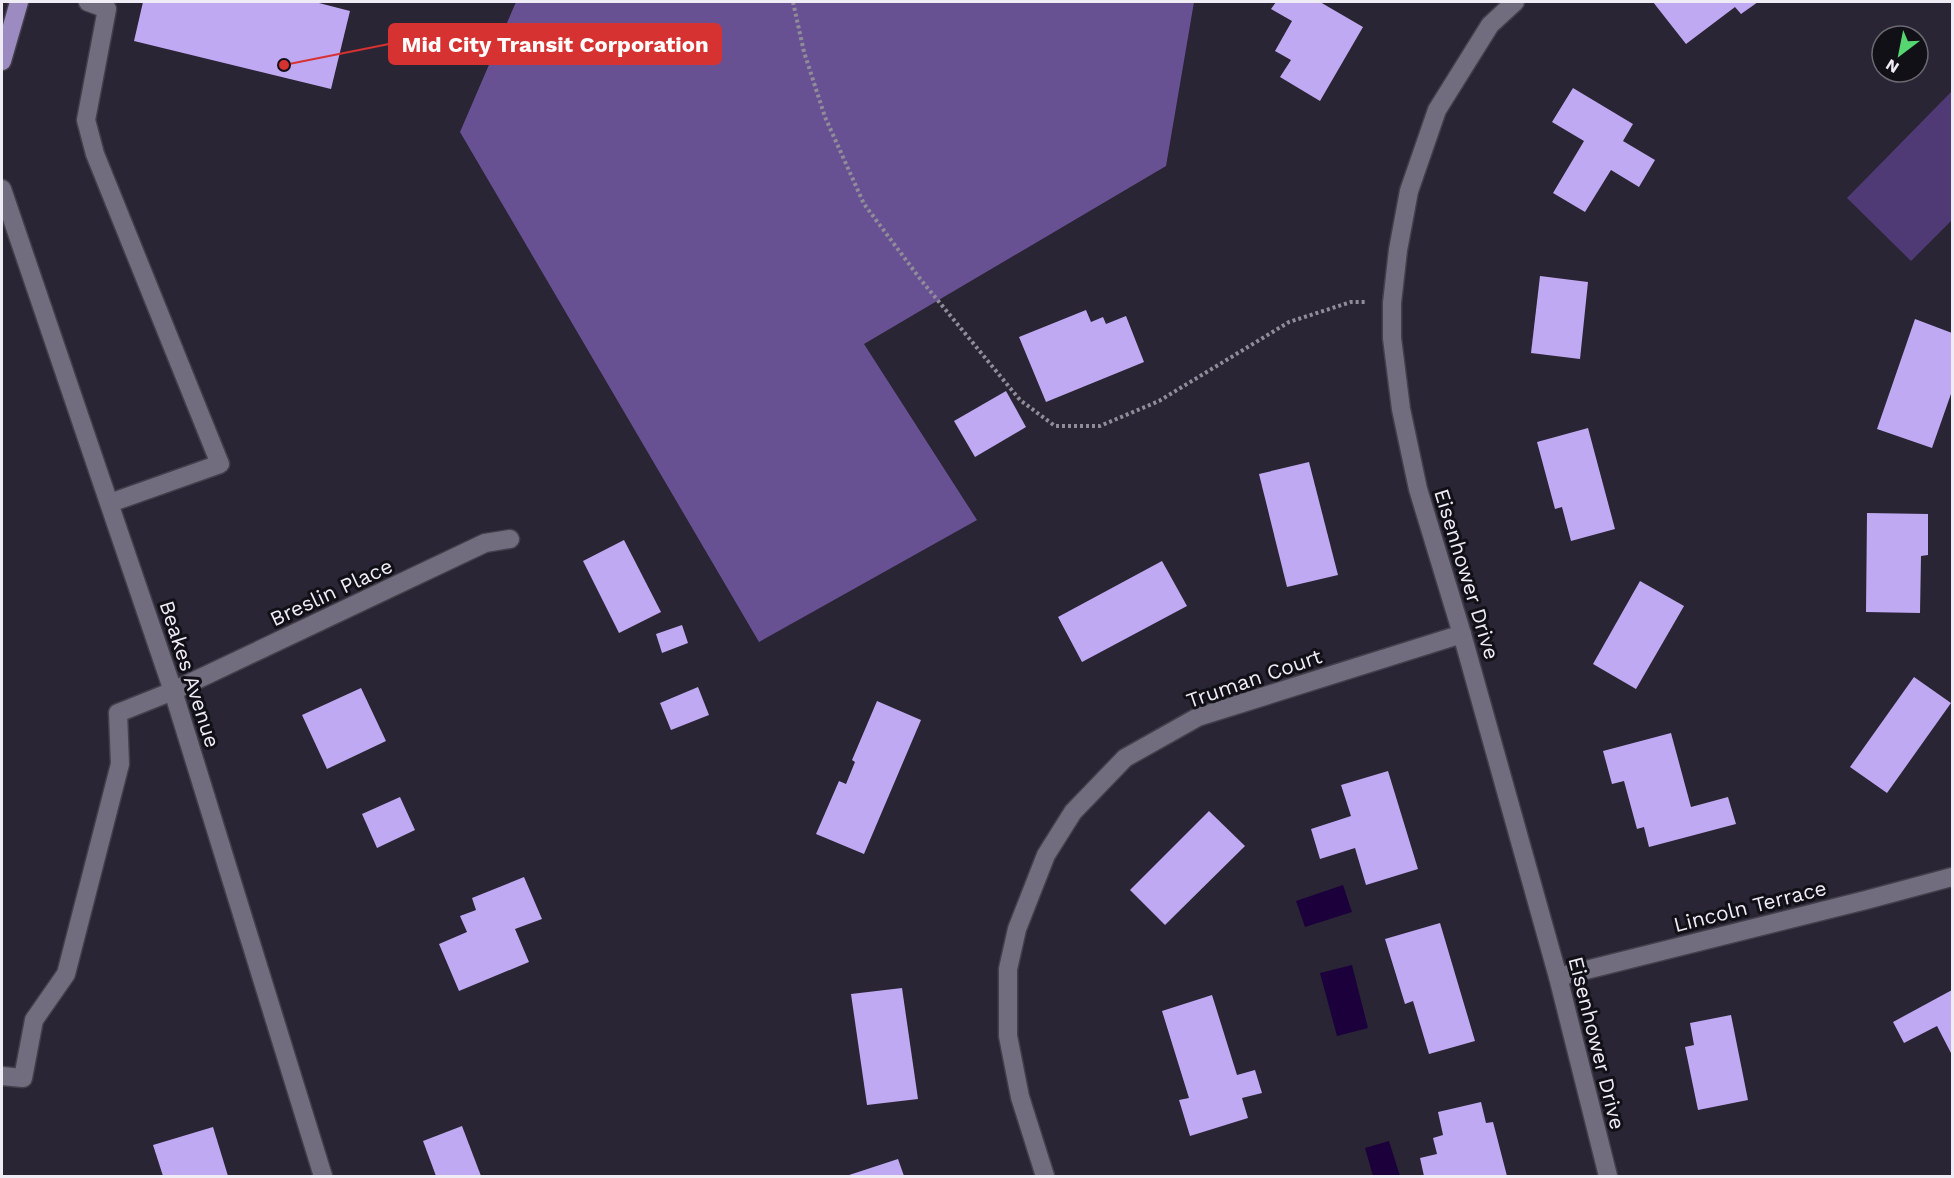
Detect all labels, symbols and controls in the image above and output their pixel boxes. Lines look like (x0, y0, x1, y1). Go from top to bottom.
callout: Mid City Transit Corporation (389, 24, 721, 64)
north arrow (1870, 24, 1930, 84)
text: Mid City Transit Corporation (401, 32, 709, 57)
text: N (1882, 55, 1902, 77)
street label: Eisenhower Drive (1429, 486, 1505, 662)
street label: Breslin Place (266, 553, 396, 631)
street label: Beakes Avenue (154, 597, 226, 751)
street label: Truman Court (1183, 643, 1325, 713)
street label: Lincoln Terrace (1671, 875, 1829, 937)
street label: Eisenhower Drive (1563, 954, 1631, 1132)

